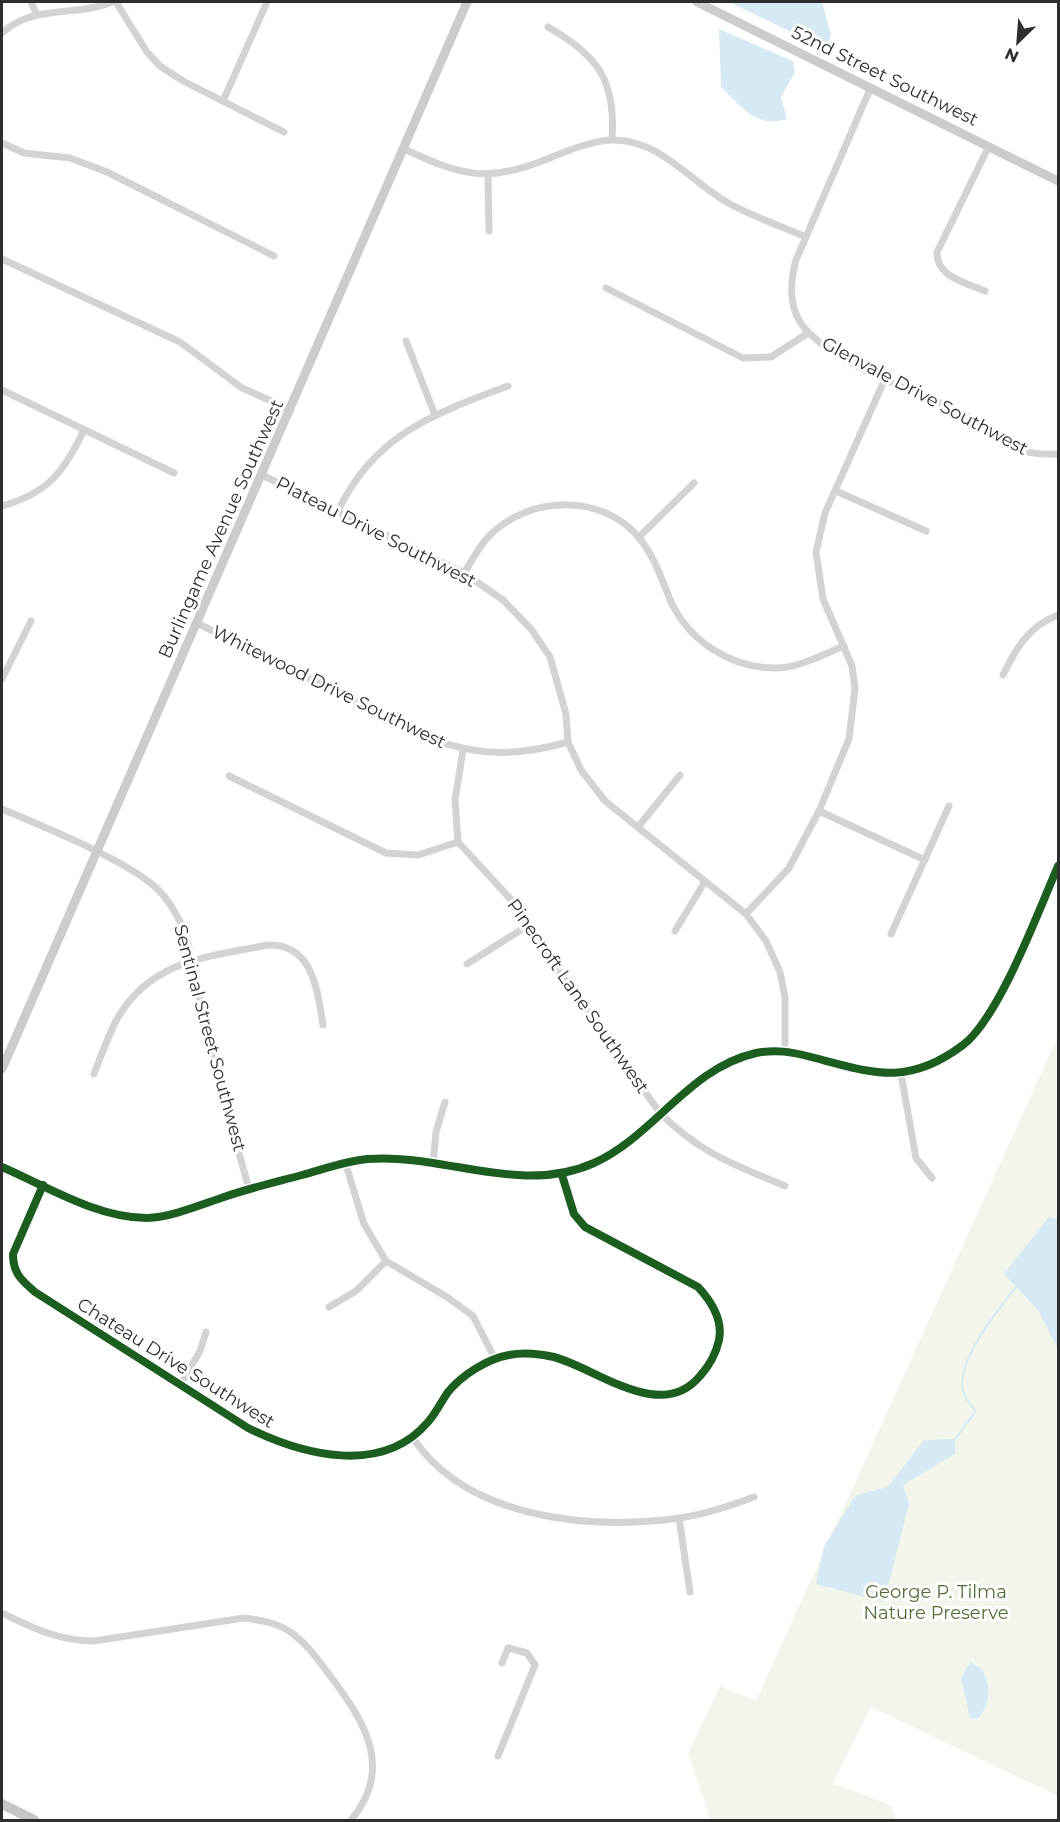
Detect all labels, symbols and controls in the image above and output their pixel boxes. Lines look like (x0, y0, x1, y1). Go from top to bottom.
north arrow (988, 12, 1048, 72)
street label: 52nd Street Southwest (788, 21, 982, 131)
text: N (1002, 44, 1022, 66)
street label: Glenvale Drive Southwest (818, 332, 1032, 460)
street label: Burlingame Avenue Southwest (154, 396, 288, 662)
street label: Plateau Drive Southwest (272, 472, 480, 592)
street label: Whitewood Drive Southwest (209, 621, 449, 753)
street label: Pinecroft Lane Southwest (502, 894, 654, 1098)
street label: Sentinal Street Southwest (169, 922, 251, 1154)
street label: Chateau Drive Southwest (73, 1293, 279, 1433)
park label: George P. Tilma Nature Preserve (863, 1581, 1009, 1624)

